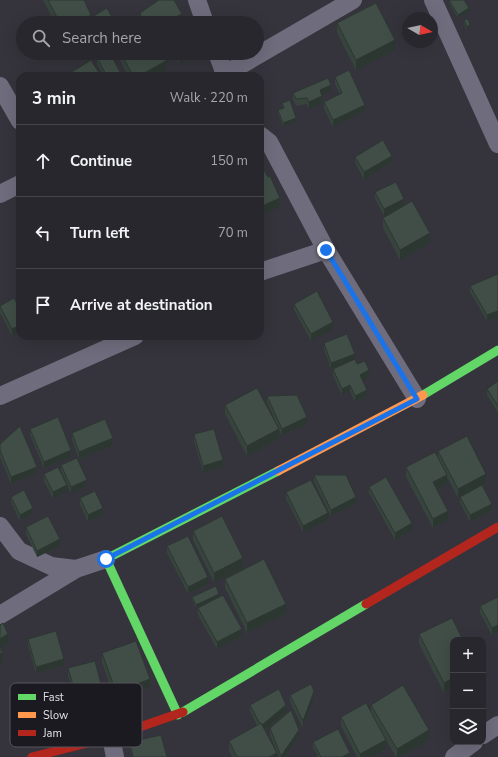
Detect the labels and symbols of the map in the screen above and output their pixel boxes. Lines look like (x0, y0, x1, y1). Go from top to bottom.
north arrow (402, 12, 438, 48)
route end (317, 241, 335, 259)
route start (97, 550, 115, 568)
legend (10, 683, 142, 747)
text: Fast (43, 690, 64, 705)
text: Slow (43, 708, 68, 723)
text: Jam (42, 726, 62, 741)

